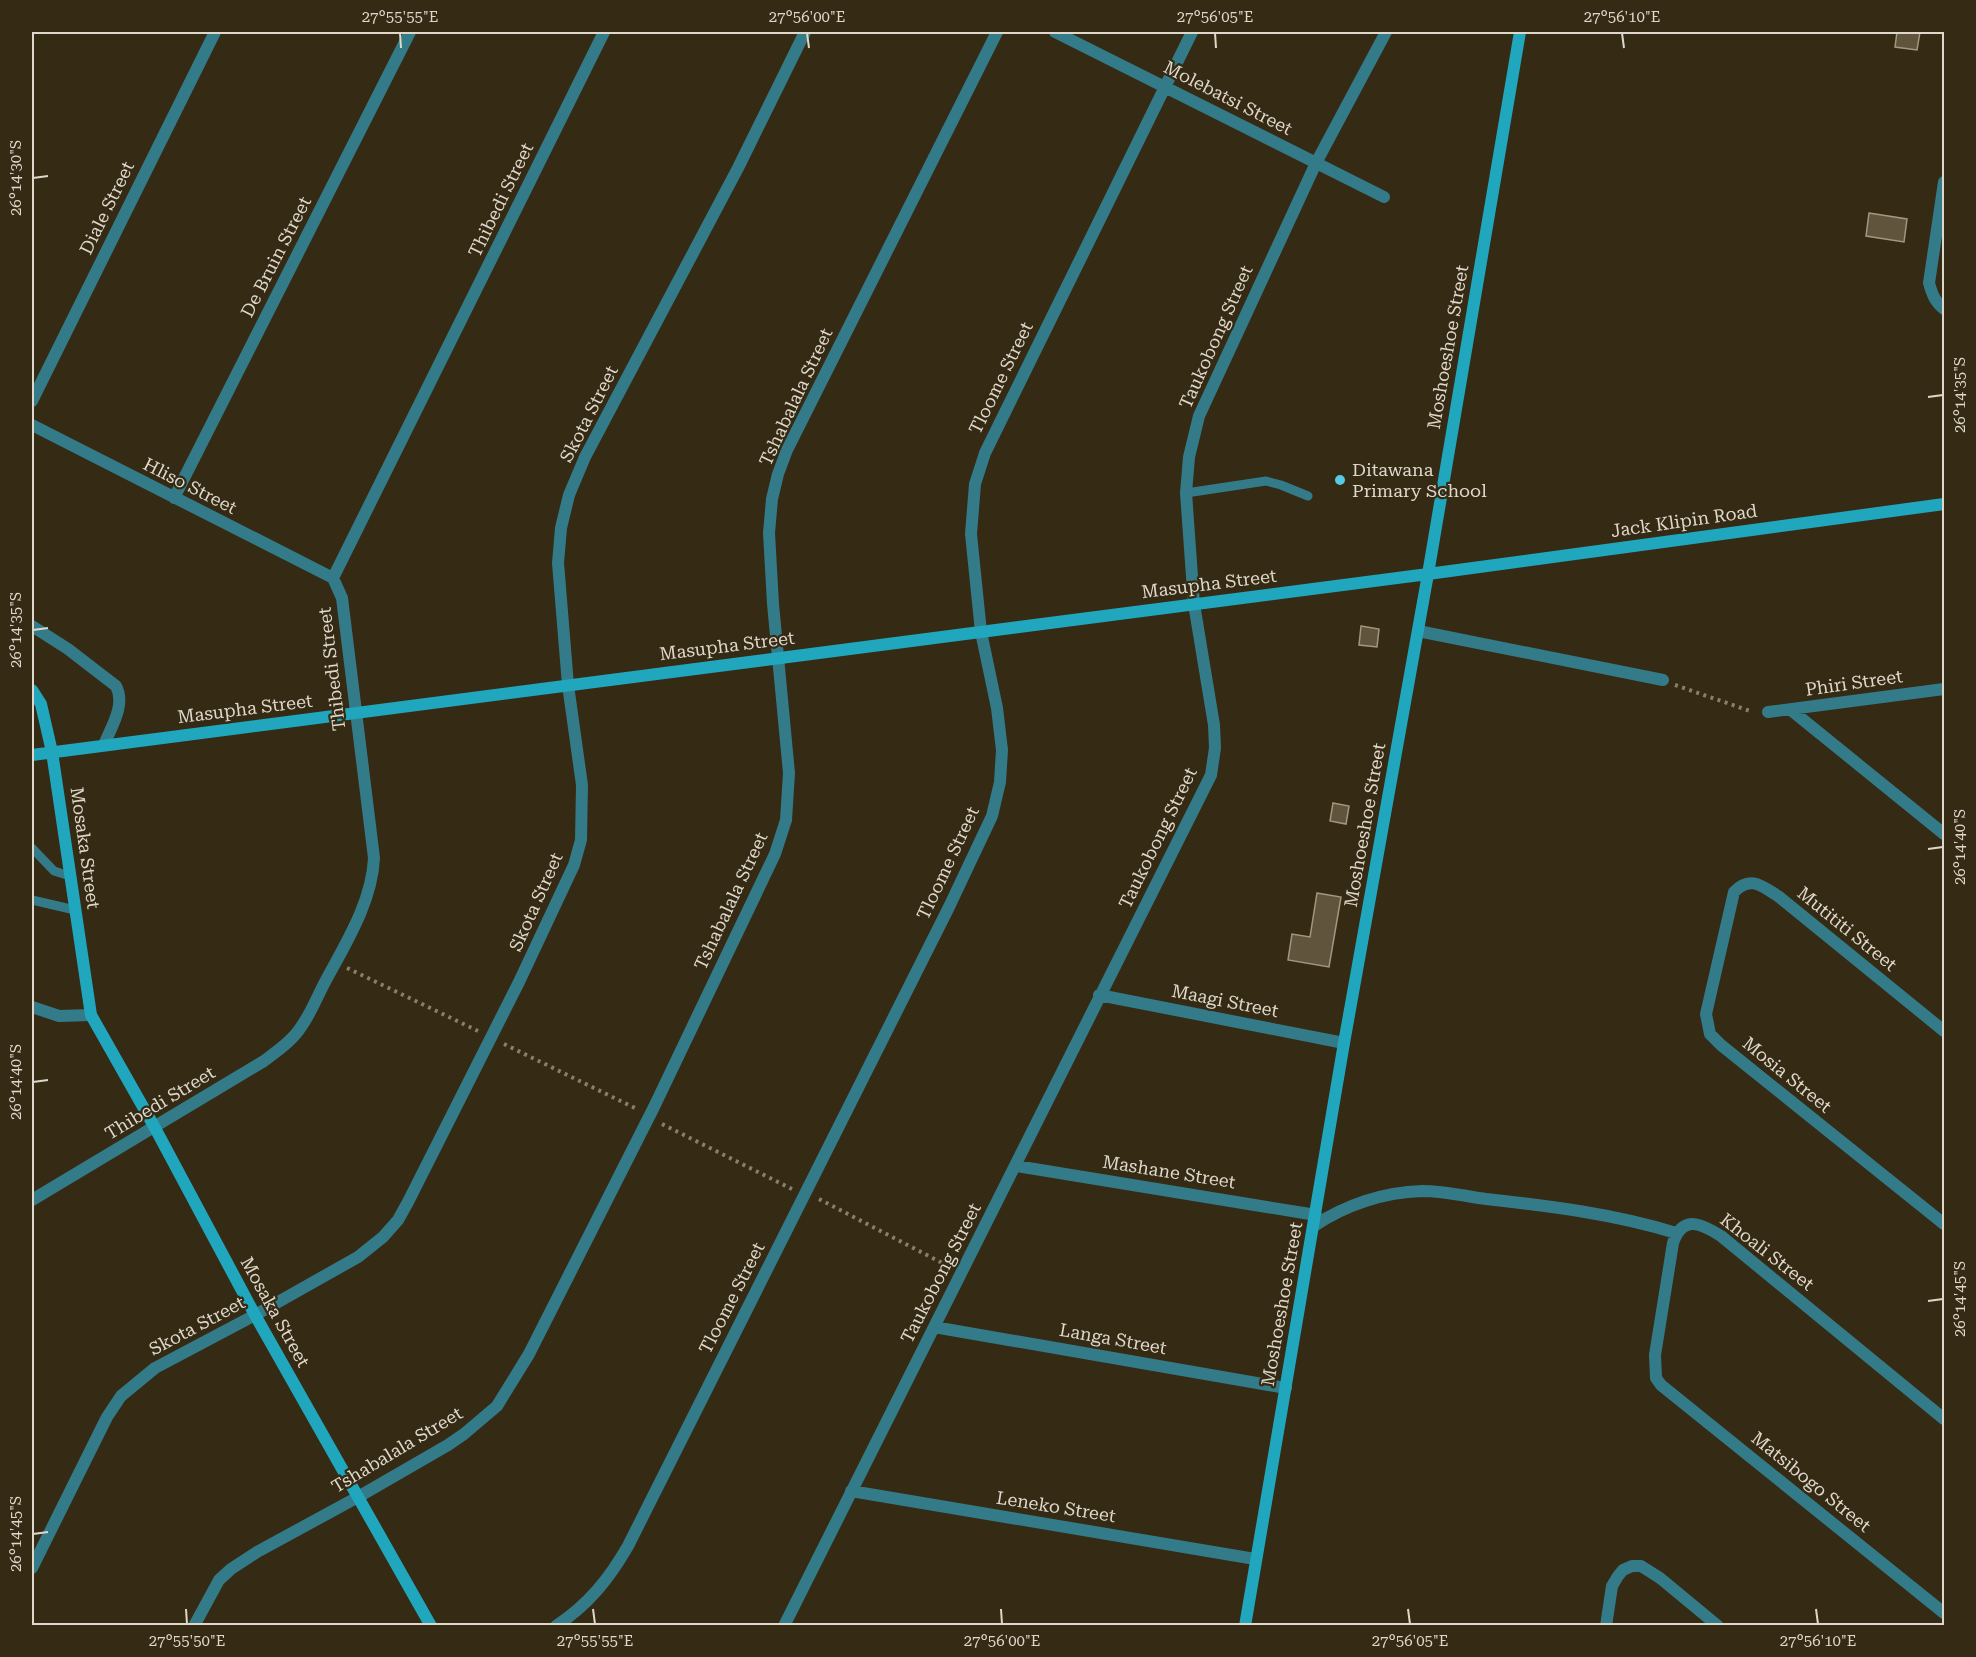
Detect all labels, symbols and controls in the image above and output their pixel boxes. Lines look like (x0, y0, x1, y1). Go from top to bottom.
text: 27°55'55"E (362, 8, 438, 26)
text: 27°56'00"E (769, 8, 845, 26)
text: 27°56'05"E (1177, 8, 1253, 26)
text: 27°56'10"E (1584, 8, 1660, 26)
street label: Molebatsi Street (1160, 56, 1296, 139)
street label: Thibedi Street (464, 139, 537, 260)
text: 26°14'30"S (7, 140, 25, 216)
street label: Diale Street (75, 158, 138, 258)
street label: De Bruin Street (236, 193, 315, 321)
street label: Taukobong Street (1175, 262, 1257, 412)
street label: Moshoeshoe Street (1423, 263, 1472, 431)
street label: Tloome Street (964, 318, 1037, 437)
street label: Tshabalala Street (755, 325, 837, 469)
text: 26°14'35"S (1951, 357, 1969, 433)
street label: Skota Street (555, 362, 622, 466)
street label: Hliso Street (140, 453, 241, 518)
place label: Ditawana Primary School (1352, 459, 1487, 501)
marker: Ditawana Primary School (1333, 473, 1347, 487)
street label: Jack Klipin Road (1609, 500, 1759, 541)
street label: Masupha Street (1140, 565, 1278, 602)
text: 26°14'35"S (7, 592, 25, 668)
street label: Thibedi Street (313, 606, 350, 732)
street label: Masupha Street (658, 627, 796, 664)
street label: Phiri Street (1804, 665, 1904, 700)
street label: Masupha Street (176, 690, 314, 727)
street label: Moshoeshoe Street (1340, 741, 1389, 909)
street label: Taukobong Street (1114, 764, 1201, 912)
street label: Mosaka Street (67, 786, 104, 911)
street label: Tloome Street (912, 803, 983, 923)
text: 26°14'40"S (1951, 809, 1969, 885)
street label: Tshabalala Street (690, 829, 772, 973)
street label: Skota Street (504, 849, 567, 954)
street label: Mutititi Street (1793, 882, 1901, 975)
street label: Maagi Street (1170, 980, 1281, 1021)
street label: Mosia Street (1739, 1032, 1836, 1117)
text: 26°14'40"S (7, 1044, 25, 1120)
street label: Thibedi Street (101, 1061, 219, 1144)
street label: Mashane Street (1101, 1151, 1237, 1192)
street label: Taukobong Street (896, 1199, 985, 1346)
street label: Khoali Street (1716, 1209, 1818, 1295)
street label: Moshoeshoe Street (1257, 1220, 1306, 1388)
street label: Tloome Street (694, 1238, 769, 1357)
street label: Mosaka Street (236, 1253, 315, 1371)
text: 26°14'45"S (1951, 1261, 1969, 1337)
street label: Skota Street (145, 1291, 249, 1360)
street label: Langa Street (1058, 1319, 1169, 1358)
street label: Tshabalala Street (327, 1402, 466, 1497)
street label: Matsibogo Street (1748, 1427, 1875, 1536)
street label: Leneko Street (995, 1487, 1118, 1526)
text: 26°14'45"S (7, 1496, 25, 1572)
text: 27°55'50"E (149, 1632, 225, 1650)
text: 27°55'55"E (557, 1632, 633, 1650)
text: 27°56'00"E (964, 1632, 1040, 1650)
text: 27°56'05"E (1372, 1632, 1448, 1650)
text: 27°56'10"E (1780, 1632, 1856, 1650)

